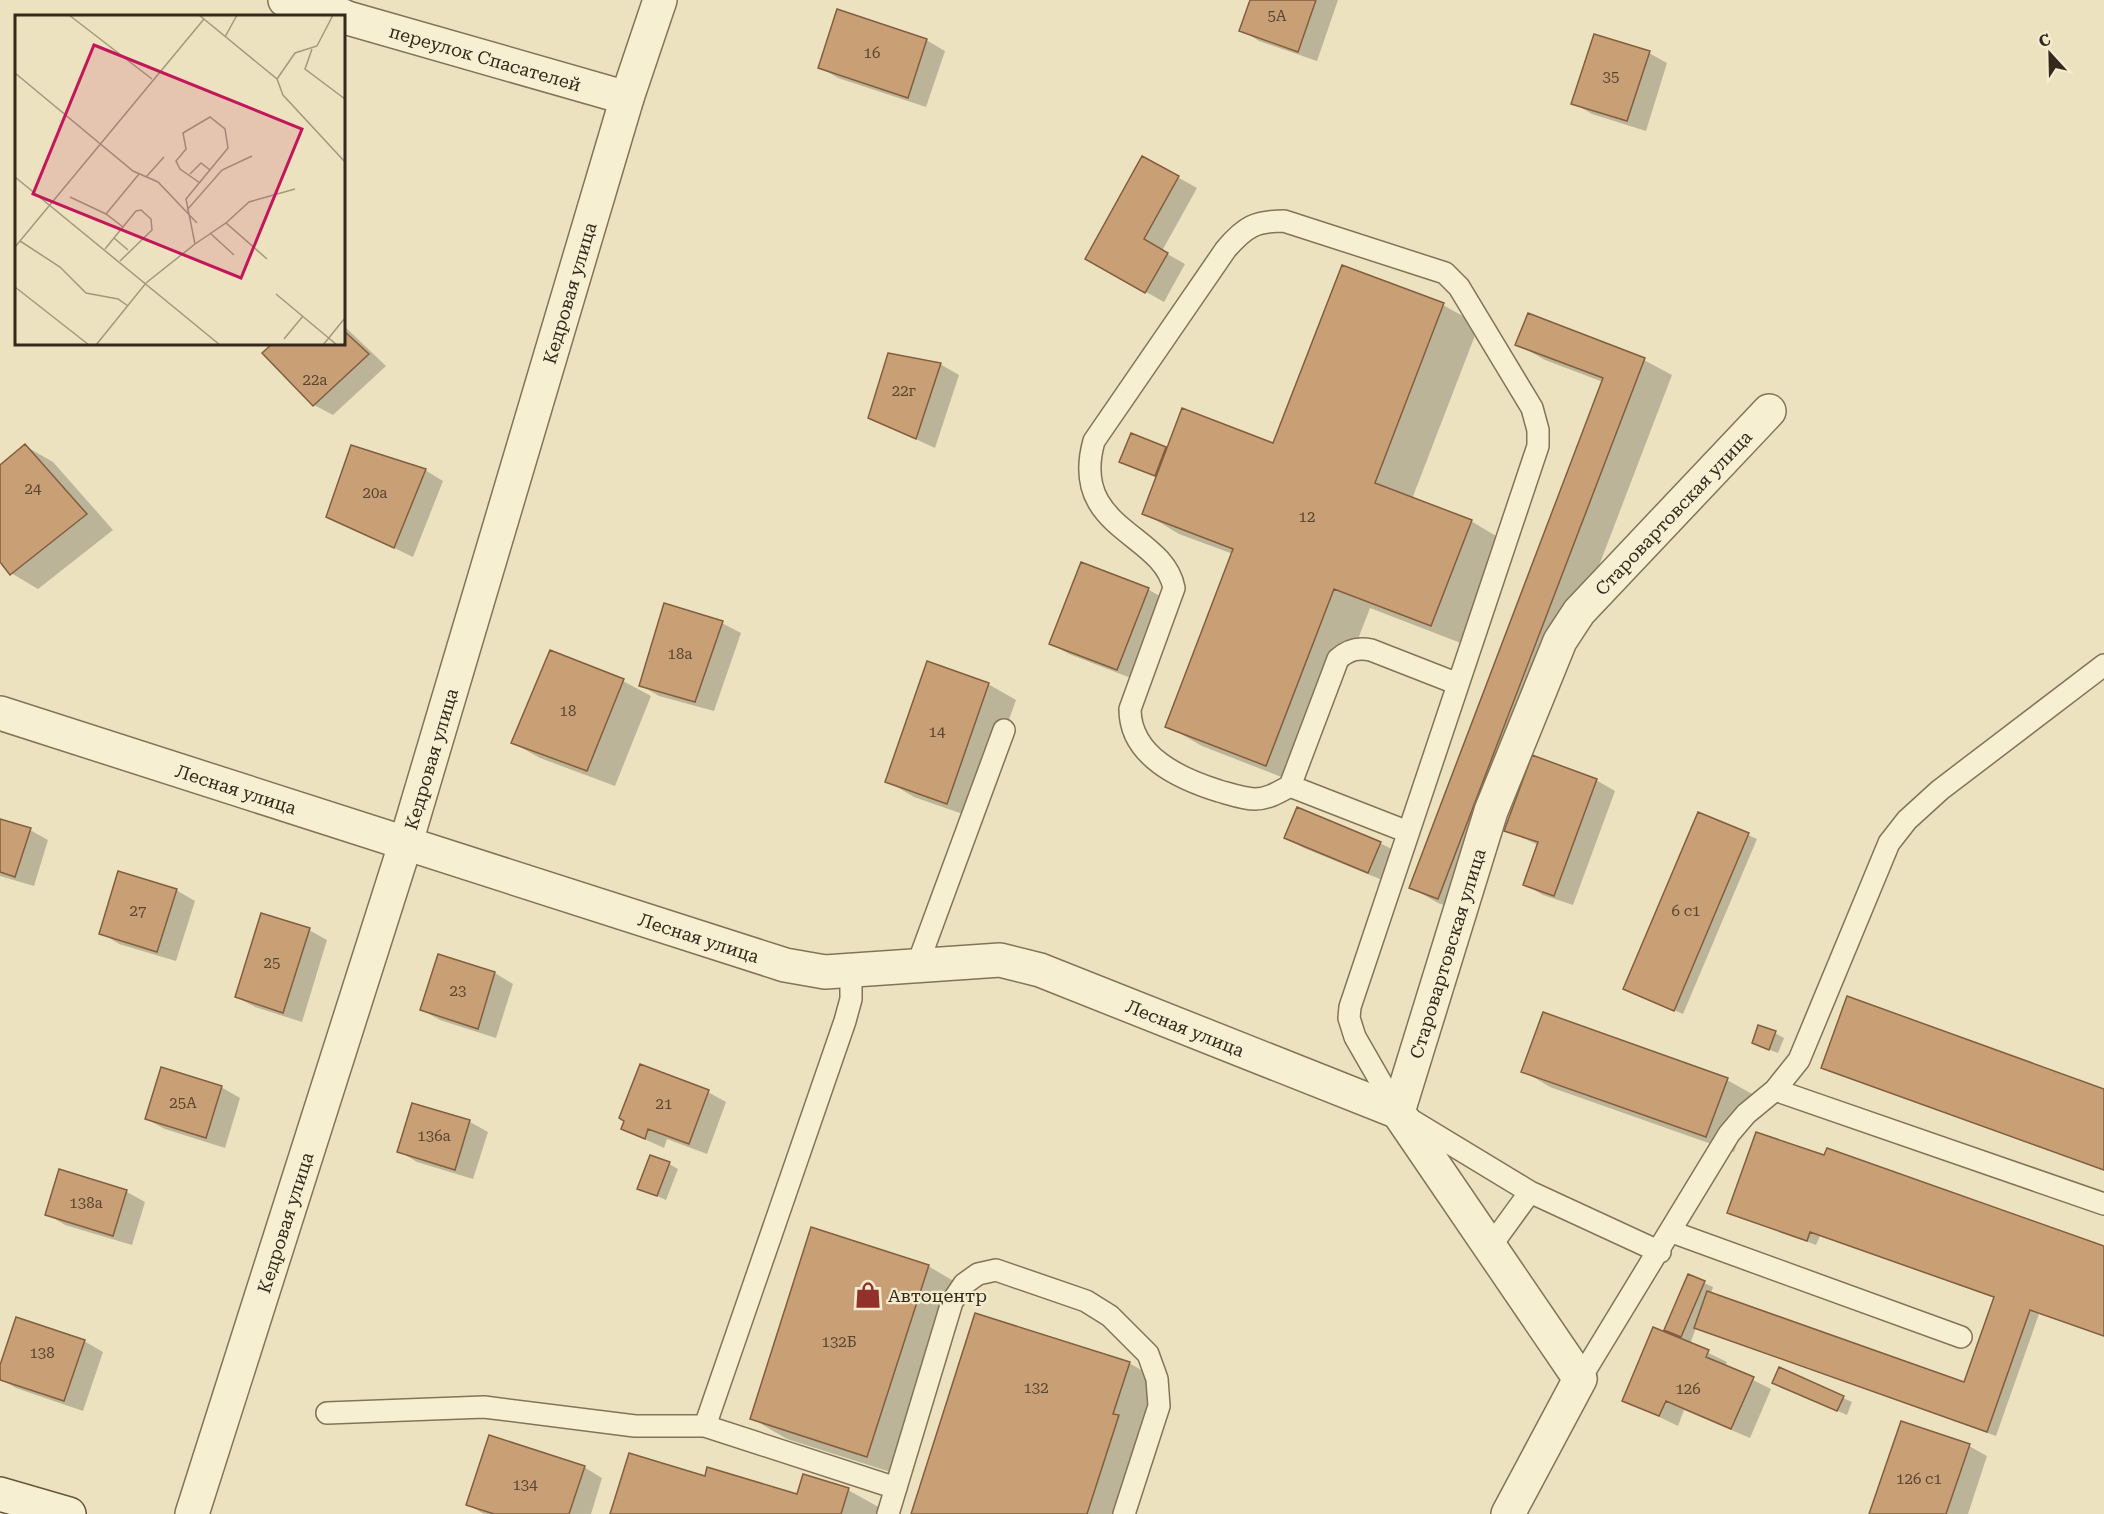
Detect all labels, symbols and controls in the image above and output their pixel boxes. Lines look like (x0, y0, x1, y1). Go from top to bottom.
house number: 5А (1268, 7, 1287, 25)
inset map (15, 15, 345, 345)
street label: переулок Спасателей (387, 20, 584, 95)
north arrow (2020, 24, 2080, 84)
text: С (2036, 30, 2053, 51)
house number: 16 (864, 44, 880, 62)
house number: 35 (1603, 68, 1619, 86)
street label: Кедровая улица (538, 219, 600, 366)
house number: 22а (303, 371, 327, 389)
house number: 22г (892, 382, 916, 400)
street label: Старовартовская улица (1590, 426, 1756, 599)
house number: 24 (25, 480, 42, 498)
house number: 20а (363, 484, 387, 502)
house number: 12 (1299, 508, 1315, 526)
house number: 18а (668, 645, 692, 663)
street label: Кедровая улица (400, 685, 462, 832)
house number: 18 (560, 702, 576, 720)
house number: 14 (929, 723, 946, 741)
street label: Лесная улица (173, 760, 299, 818)
street label: Старовартовская улица (1405, 846, 1489, 1061)
house number: 27 (130, 902, 146, 920)
house number: 6 с1 (1672, 902, 1700, 920)
street label: Лесная улица (636, 908, 762, 967)
house number: 25 (264, 954, 280, 972)
house number: 23 (450, 982, 466, 1000)
street label: Лесная улица (1123, 995, 1248, 1061)
house number: 25А (169, 1094, 197, 1112)
house number: 21 (656, 1095, 672, 1113)
house number: 136а (417, 1127, 451, 1145)
street label: Кедровая улица (253, 1149, 317, 1295)
house number: 138а (69, 1194, 103, 1212)
shop icon: Автоцентр (853, 1280, 883, 1310)
place label: Автоцентр (888, 1285, 987, 1306)
house number: 132Б (822, 1333, 857, 1351)
house number: 138 (29, 1344, 55, 1362)
house number: 132 (1023, 1379, 1049, 1397)
house number: 126 (1675, 1380, 1701, 1398)
house number: 126 с1 (1896, 1470, 1942, 1488)
house number: 134 (512, 1476, 538, 1494)

